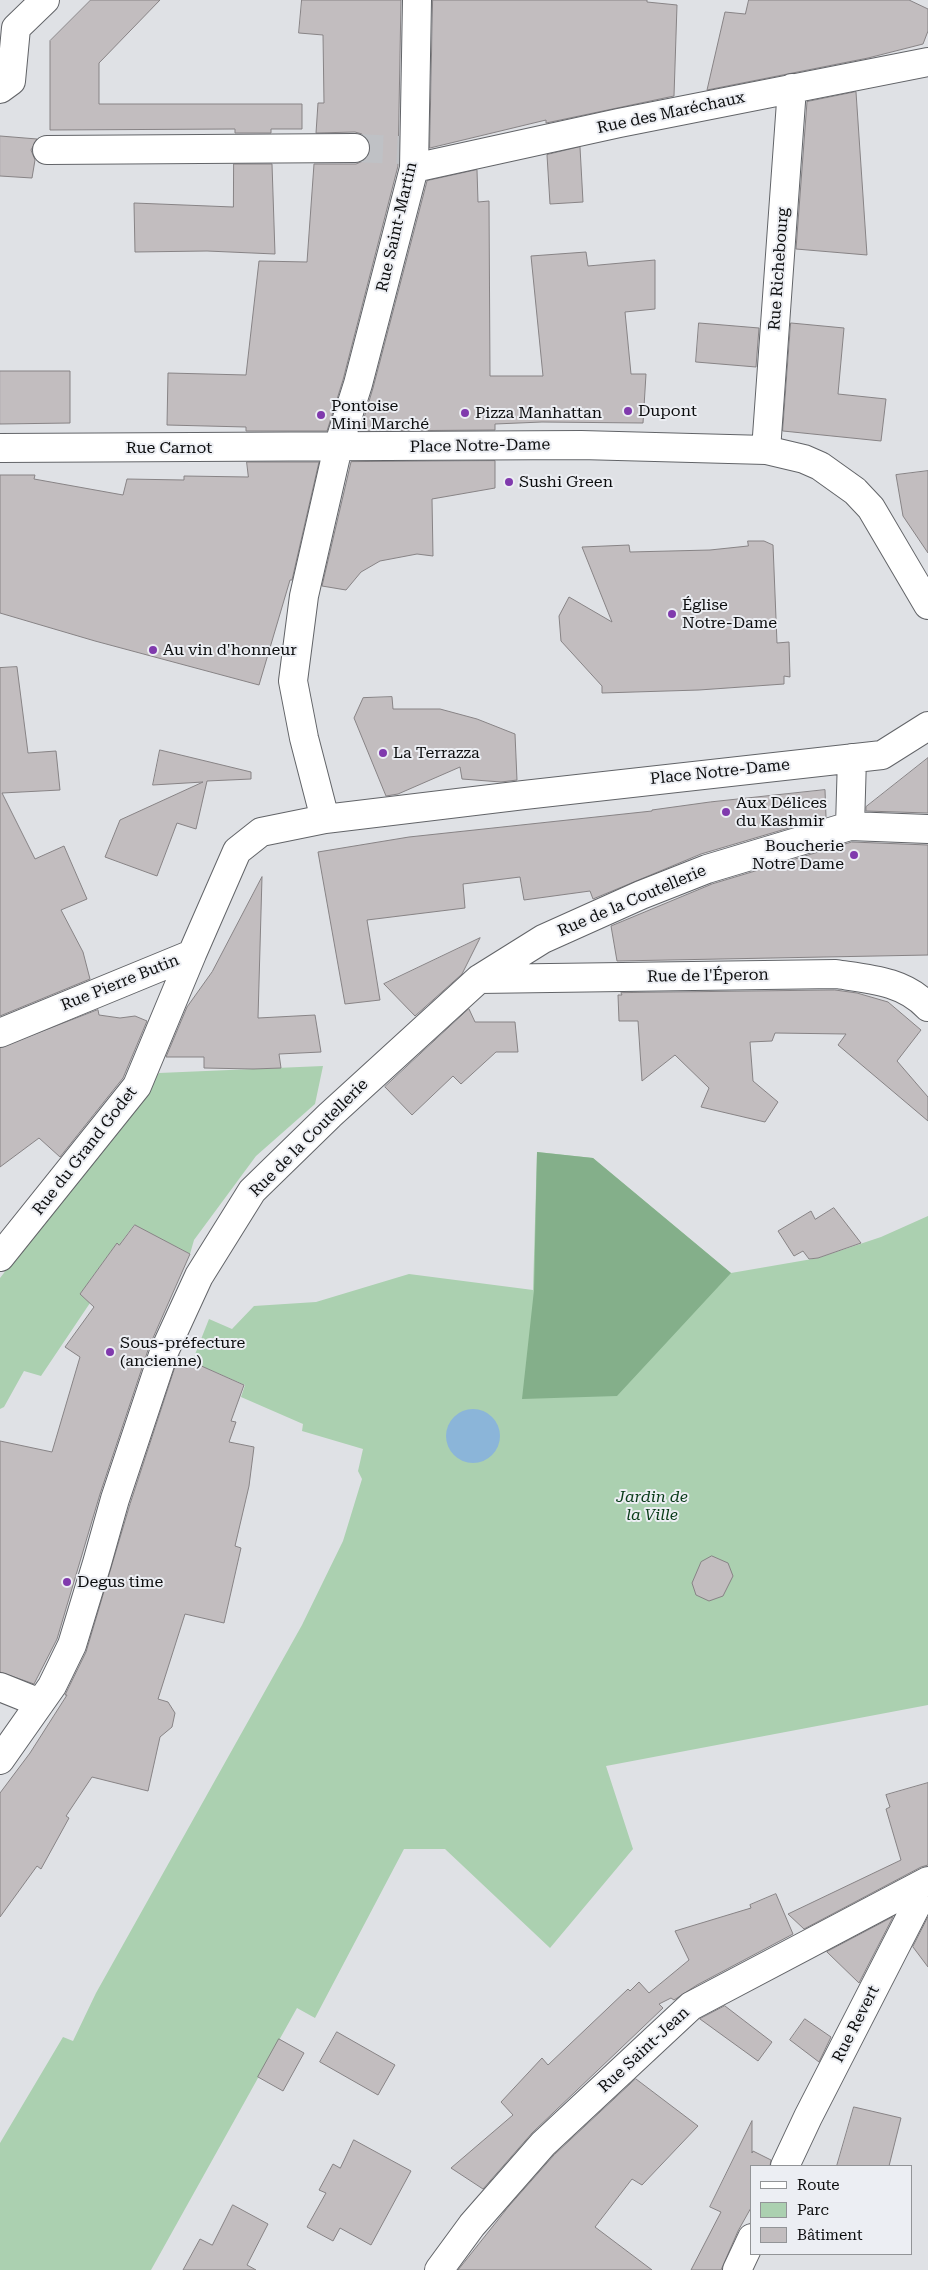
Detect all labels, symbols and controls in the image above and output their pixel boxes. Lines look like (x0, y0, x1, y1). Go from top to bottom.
street label: Rue des Maréchaux (595, 88, 747, 138)
street label: Rue Saint-Martin (373, 160, 421, 294)
street label: Rue Richebourg (765, 207, 793, 331)
place label: Pontoise Mini Marché (331, 396, 429, 434)
place label: Dupont (638, 401, 697, 421)
place label: Pizza Manhattan (475, 403, 602, 423)
marker: Dupont (622, 405, 634, 417)
marker: Pizza Manhattan (459, 407, 471, 419)
marker: Pontoise Mini Marché (315, 409, 327, 421)
street label: Place Notre-Dame (410, 435, 550, 457)
street label: Rue Carnot (126, 438, 212, 458)
place label: Sushi Green (519, 472, 613, 492)
marker: Sushi Green (503, 476, 515, 488)
place label: Église Notre-Dame (682, 595, 777, 633)
marker: Église Notre-Dame (666, 608, 678, 620)
place label: Au vin d'honneur (163, 640, 297, 660)
marker: Au vin d'honneur (147, 644, 159, 656)
place label: La Terrazza (393, 743, 480, 763)
marker: La Terrazza (377, 747, 389, 759)
street label: Place Notre-Dame (649, 755, 791, 789)
place label: Aux Délices du Kashmir (736, 793, 827, 831)
marker: Aux Délices du Kashmir (720, 806, 732, 818)
place label: Boucherie Notre Dame (752, 836, 844, 874)
marker: Boucherie Notre Dame (848, 849, 860, 861)
street label: Rue de la Coutellerie (555, 861, 709, 941)
street label: Rue Pierre Butin (58, 951, 182, 1015)
street label: Rue de l'Éperon (647, 965, 769, 987)
street label: Rue de la Coutellerie (246, 1075, 372, 1201)
street label: Rue du Grand Godet (29, 1083, 141, 1219)
place label: Sous-préfecture (ancienne) (120, 1333, 245, 1371)
marker: Sous-préfecture (ancienne) (104, 1346, 116, 1358)
park label: Jardin de la Ville (616, 1487, 688, 1525)
place label: Degus time (77, 1572, 163, 1592)
marker: Degus time (61, 1576, 73, 1588)
street label: Rue Revert (828, 1982, 884, 2066)
street label: Rue Saint-Jean (595, 2003, 693, 2097)
legend (750, 2165, 913, 2255)
text: Route (797, 2176, 839, 2194)
text: Parc (797, 2201, 829, 2219)
text: Bâtiment (797, 2226, 863, 2244)

